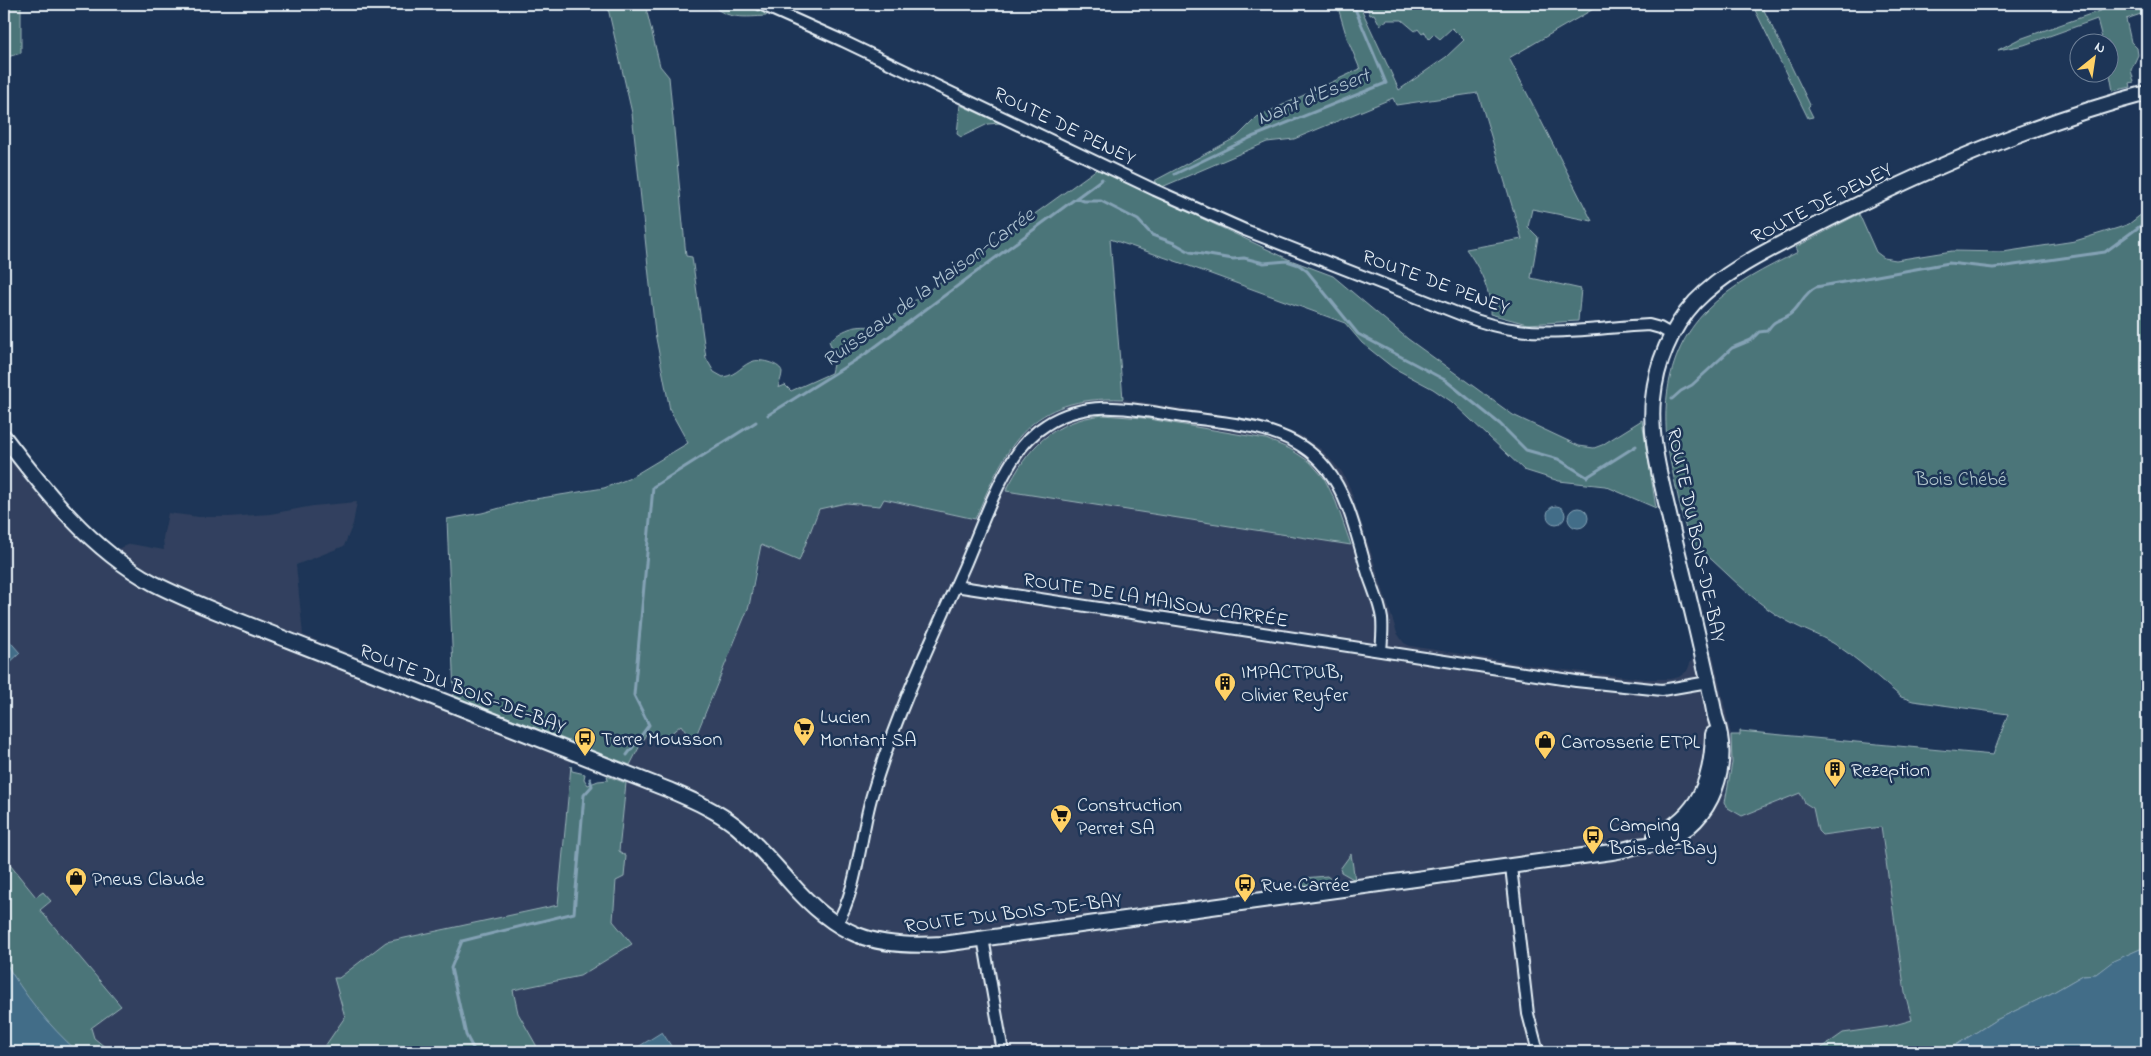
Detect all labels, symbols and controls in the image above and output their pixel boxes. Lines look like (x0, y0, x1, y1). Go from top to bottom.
north arrow (2068, 32, 2118, 82)
text: N (2090, 37, 2109, 59)
water label: Nant d'Essert (1253, 61, 1376, 134)
street label: ROUTE DE PENEY (988, 80, 1140, 174)
street label: ROUTE DE PENEY (1747, 156, 1898, 252)
water label: Ruisseau de la Maison-Carrée (817, 200, 1043, 376)
street label: ROUTE DE PENEY (1357, 243, 1513, 323)
street label: ROUTE DU BOIS-DE-BAY (1658, 425, 1731, 646)
park label: Bois Chébé (1914, 466, 2007, 495)
street label: ROUTE DE LA MAISON-CARRÉE (1021, 566, 1290, 637)
street label: ROUTE DU BOIS-DE-BAY (355, 638, 569, 743)
place label: IMPACTPUB, Olivier Reyfer (1241, 659, 1349, 711)
building icon: IMPACTPUB, Olivier Reyfer (1213, 671, 1237, 702)
place label: Lucien Montant SA (820, 704, 917, 756)
supermarket icon: Lucien Montant SA (792, 716, 816, 747)
bus stop icon: Terre Mousson (573, 726, 597, 757)
place label: Terre Mousson (601, 726, 722, 755)
shop icon: Carrosserie ETPL (1533, 729, 1557, 760)
place label: Carrosserie ETPL (1561, 729, 1701, 758)
building icon: Rezeption (1823, 757, 1847, 788)
place label: Rezeption (1851, 757, 1930, 786)
place label: Construction Perret SA (1077, 792, 1182, 844)
supermarket icon: Construction Perret SA (1049, 803, 1073, 834)
place label: Camping Bois-de-Bay (1608, 812, 1717, 864)
bus stop icon: Camping Bois-de-Bay (1581, 824, 1605, 855)
shop icon: Pneus Claude (64, 866, 88, 897)
place label: Pneus Claude (92, 866, 205, 895)
bus stop icon: Rue Carrée (1233, 872, 1257, 903)
place label: Rue Carrée (1261, 872, 1350, 901)
street label: ROUTE DU BOIS-DE-BAY (903, 887, 1124, 942)

